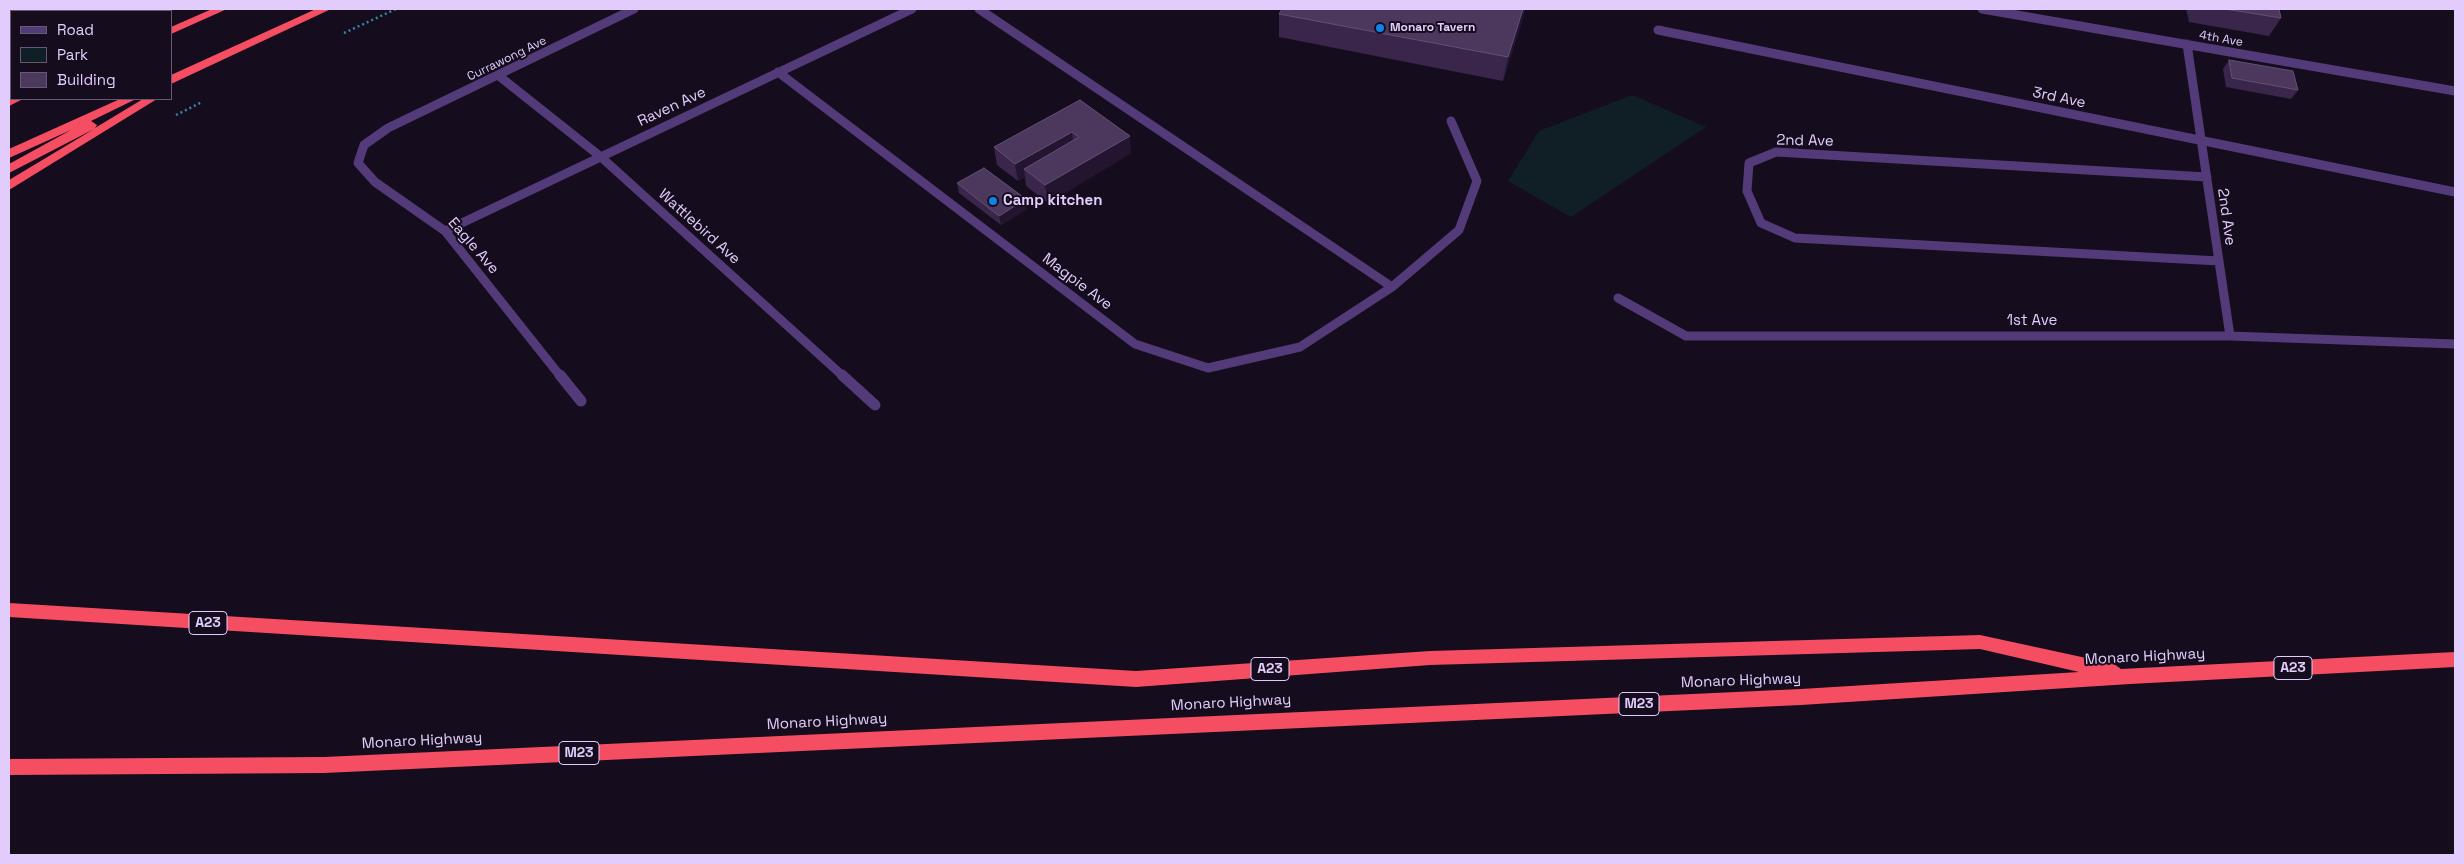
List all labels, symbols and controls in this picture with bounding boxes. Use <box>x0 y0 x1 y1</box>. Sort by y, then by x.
legend <box>10 10 172 100</box>
text: Road <box>57 20 94 39</box>
place label: Monaro Tavern <box>1390 21 1475 35</box>
marker: Monaro Tavern <box>1374 22 1386 34</box>
street label: 4th Ave <box>2198 28 2244 50</box>
street label: Currawong Ave <box>465 34 549 84</box>
text: Park <box>57 45 88 64</box>
text: Building <box>57 70 116 89</box>
street label: Raven Ave <box>635 83 709 131</box>
street label: 3rd Ave <box>2031 84 2087 112</box>
street label: 2nd Ave <box>1776 131 1834 151</box>
street label: Wattlebird Ave <box>654 186 744 268</box>
street label: 2nd Ave <box>2213 187 2239 247</box>
place label: Camp kitchen <box>1003 192 1102 210</box>
marker: Camp kitchen <box>987 195 999 207</box>
street label: Eagle Ave <box>444 214 502 278</box>
street label: Magpie Ave <box>1038 250 1116 314</box>
street label: 1st Ave <box>2007 312 2057 330</box>
road number: A23 <box>189 612 227 634</box>
street label: Monaro Highway <box>2084 645 2206 669</box>
road number: A23 <box>2274 656 2312 680</box>
road number: A23 <box>1251 658 1289 681</box>
street label: Monaro Highway <box>1681 670 1801 692</box>
street label: Monaro Highway <box>1170 691 1292 715</box>
road number: M23 <box>1619 692 1659 716</box>
street label: Monaro Highway <box>766 710 888 734</box>
street label: Monaro Highway <box>361 729 483 753</box>
road number: M23 <box>559 741 599 764</box>

